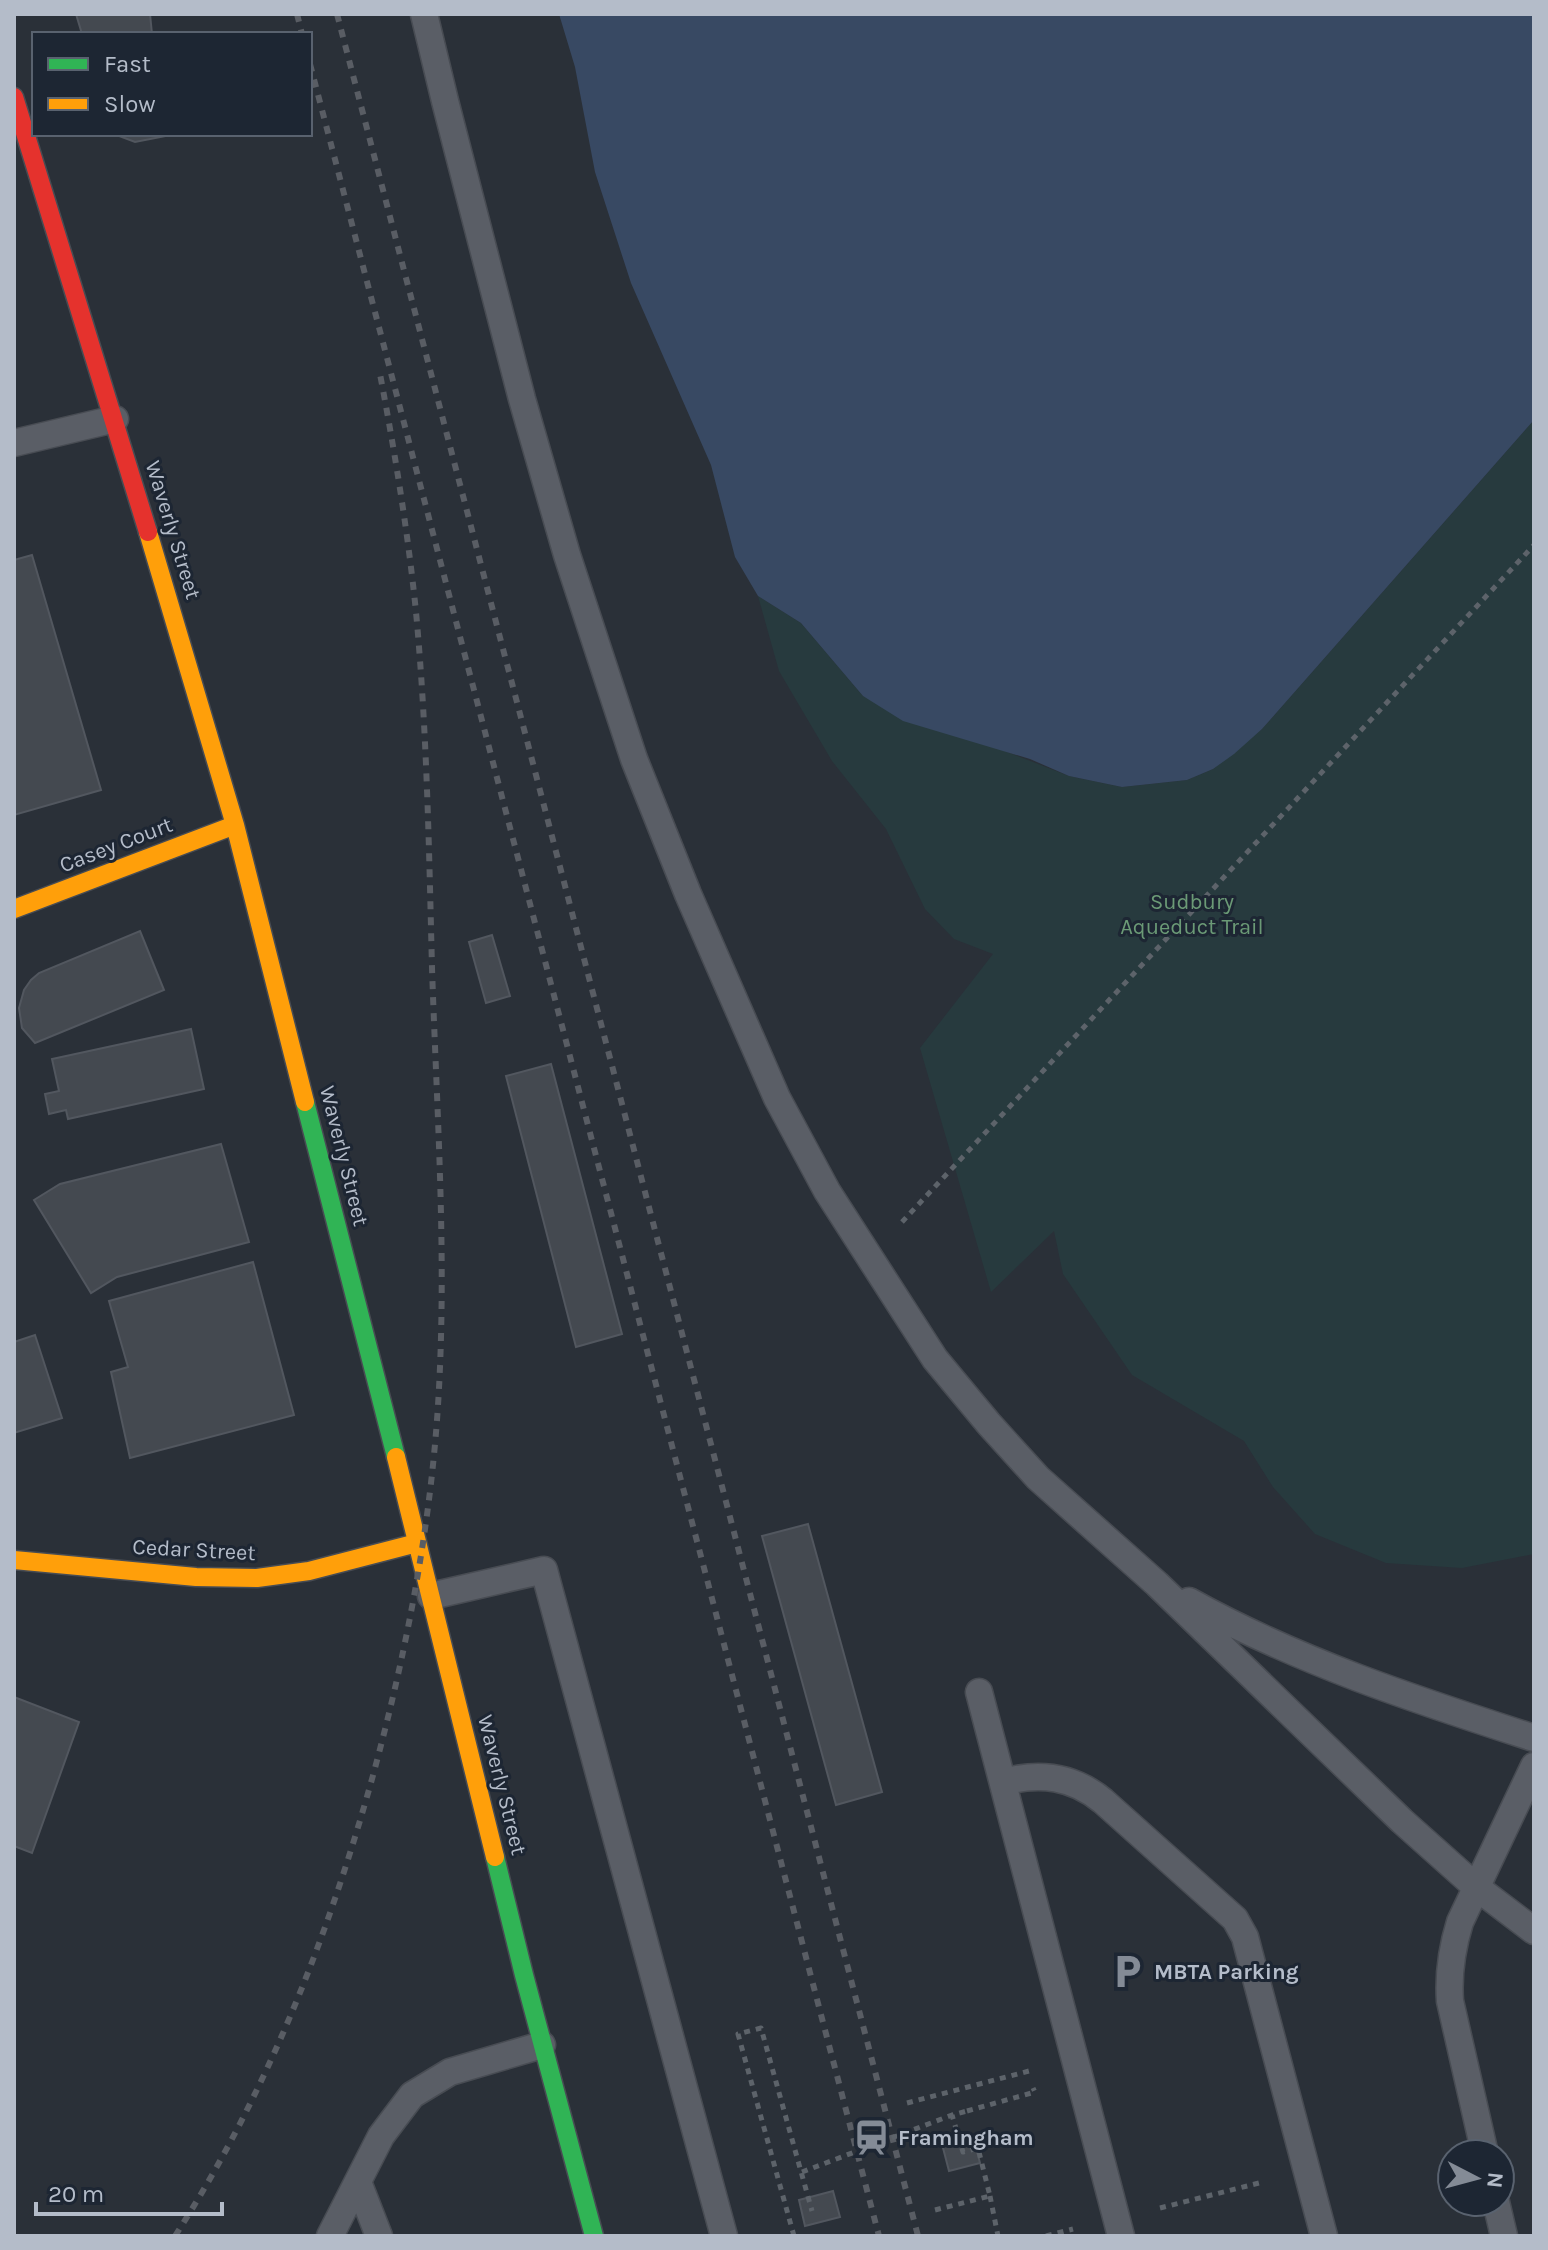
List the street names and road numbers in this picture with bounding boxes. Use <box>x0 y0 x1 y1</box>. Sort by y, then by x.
street label: Waverly Street <box>140 458 206 602</box>
street label: Casey Court <box>56 812 176 878</box>
street label: Waverly Street <box>314 1083 374 1229</box>
street label: Cedar Street <box>132 1534 256 1566</box>
street label: Waverly Street <box>472 1712 532 1858</box>

